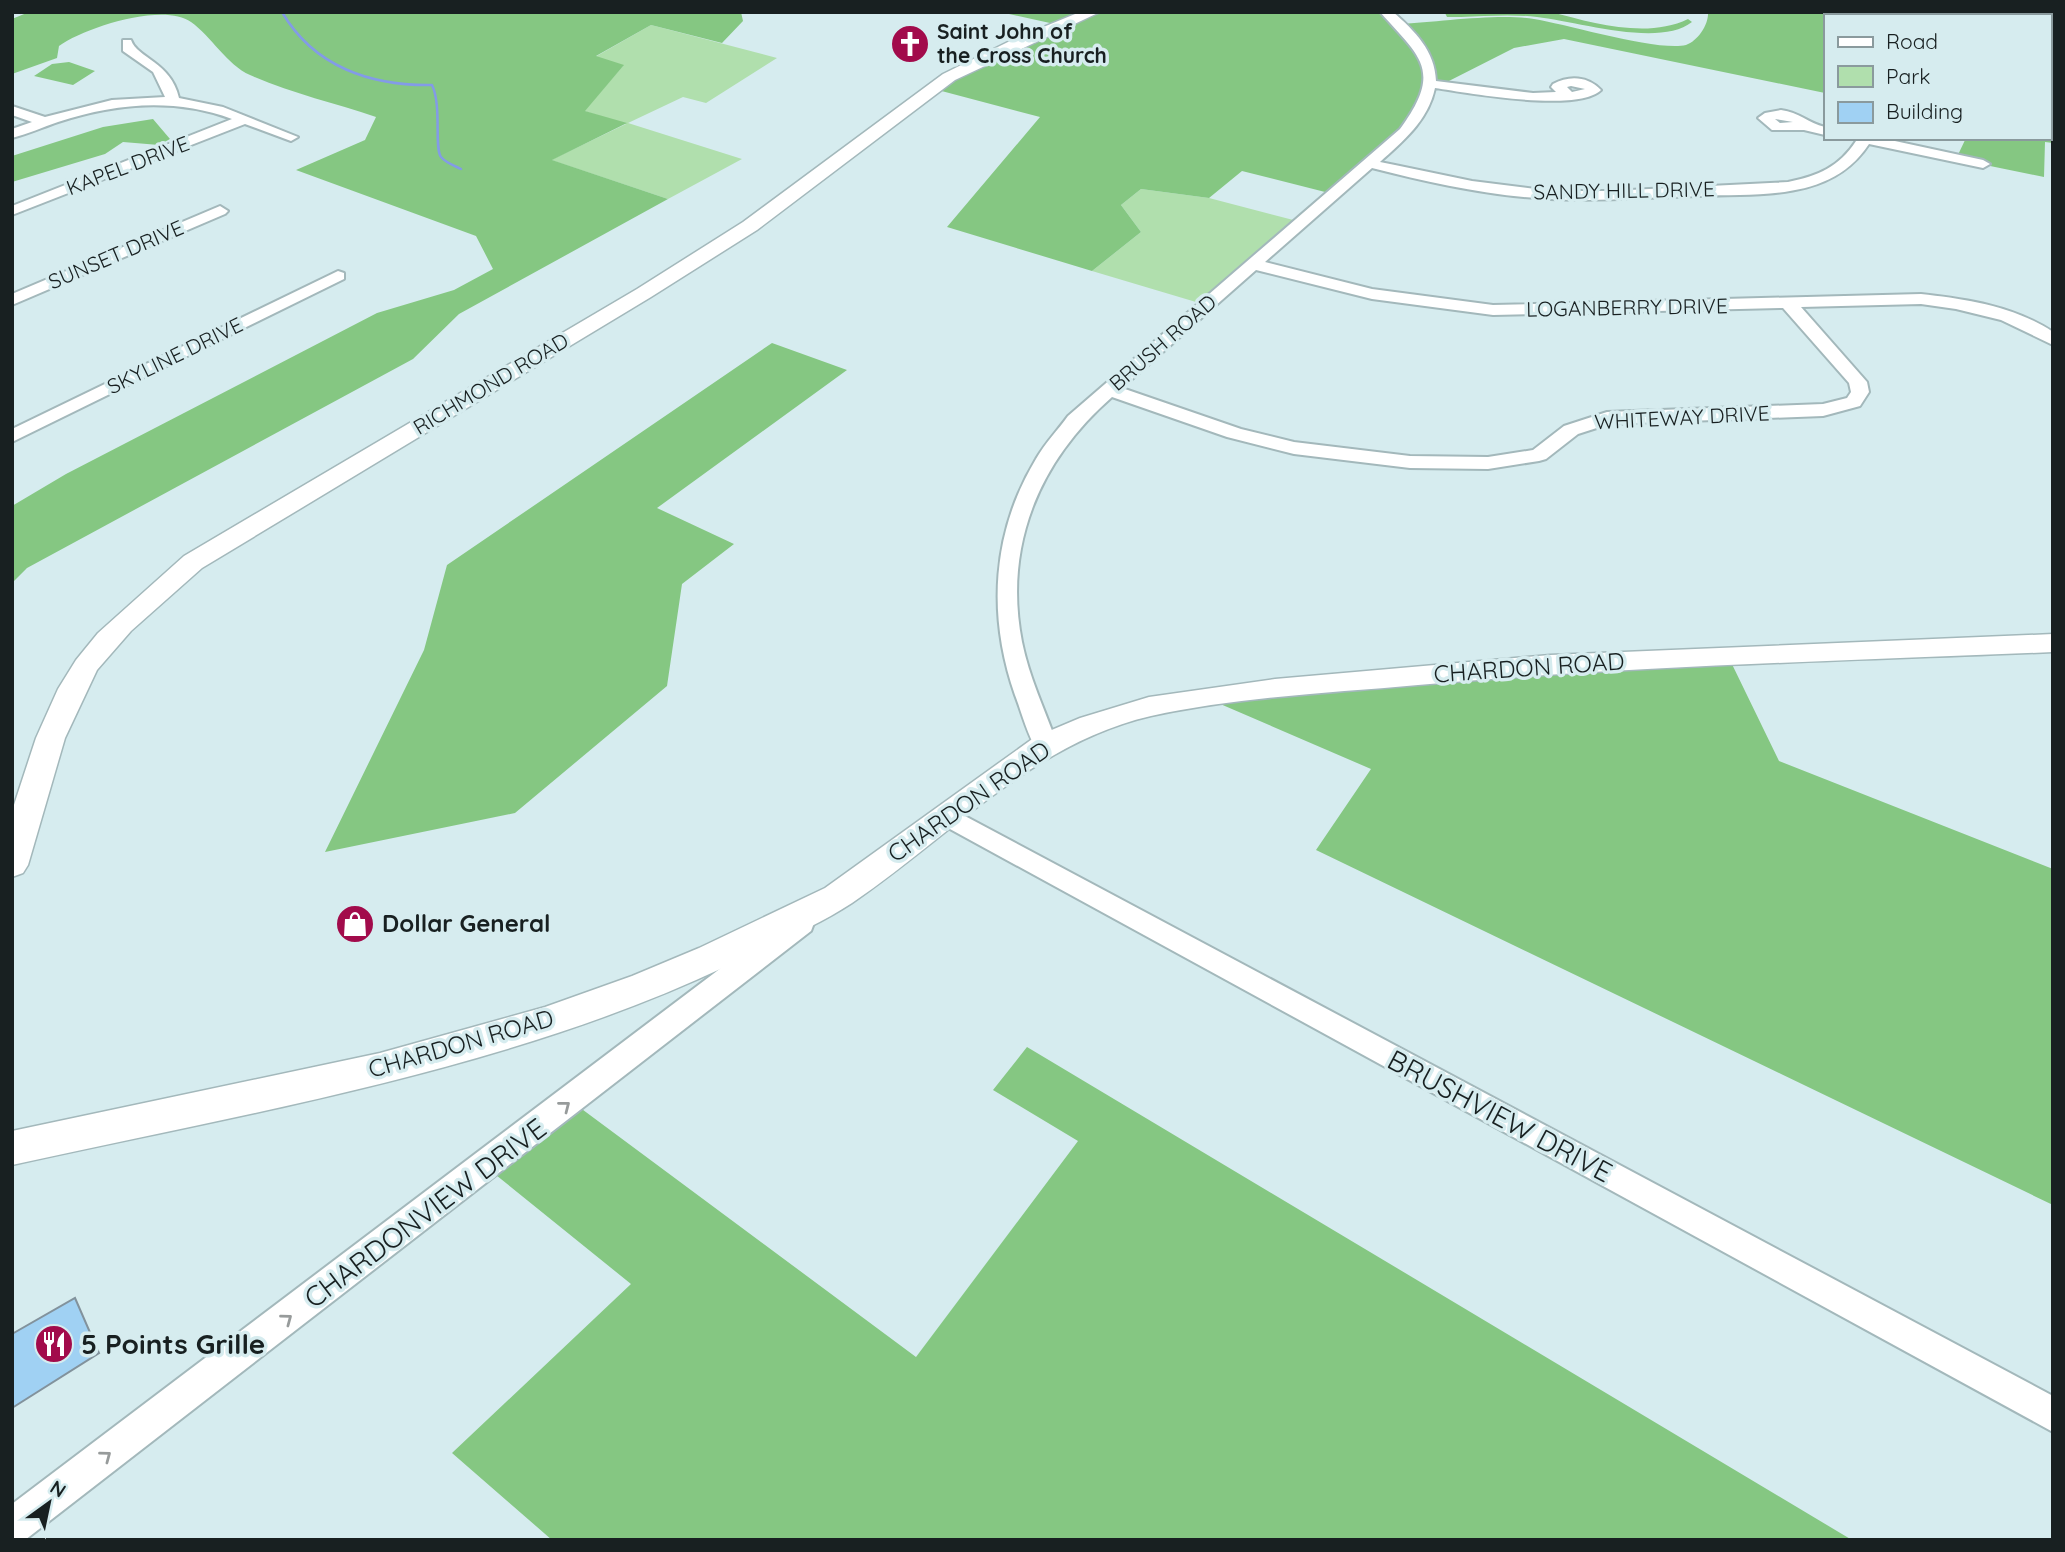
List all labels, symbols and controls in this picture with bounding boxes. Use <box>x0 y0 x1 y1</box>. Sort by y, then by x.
legend <box>1824 14 2051 140</box>
place label: Saint John of the Cross Church <box>937 18 1107 68</box>
church icon: Saint John of the Cross Church <box>889 23 931 65</box>
text: Road <box>1886 28 1938 54</box>
text: Park <box>1886 63 1930 89</box>
text: Building <box>1886 98 1963 124</box>
street label: KAPEL DRIVE <box>63 130 193 200</box>
street label: SANDY HILL DRIVE <box>1533 175 1715 205</box>
street label: SUNSET DRIVE <box>44 214 187 294</box>
street label: BRUSH ROAD <box>1103 289 1221 396</box>
street label: LOGANBERRY DRIVE <box>1526 292 1728 322</box>
street label: SKYLINE DRIVE <box>102 311 247 399</box>
street label: RICHMOND ROAD <box>408 327 573 440</box>
street label: WHITEWAY DRIVE <box>1594 399 1770 435</box>
street label: CHARDON ROAD <box>1433 645 1625 689</box>
street label: CHARDON ROAD <box>882 734 1055 868</box>
shop icon: Dollar General <box>334 903 376 945</box>
place label: Dollar General <box>382 908 551 938</box>
street label: CHARDON ROAD <box>365 1002 557 1084</box>
street label: BRUSHVIEW DRIVE <box>1382 1042 1618 1189</box>
one-way arrow <box>557 1101 569 1114</box>
street label: CHARDONVIEW DRIVE <box>297 1110 553 1315</box>
one-way arrow <box>279 1315 292 1327</box>
restaurant icon: 5 Points Grille <box>33 1323 75 1365</box>
place label: 5 Points Grille <box>81 1326 265 1361</box>
one-way arrow <box>98 1452 110 1465</box>
north arrow <box>14 1468 84 1538</box>
text: N <box>46 1475 71 1503</box>

